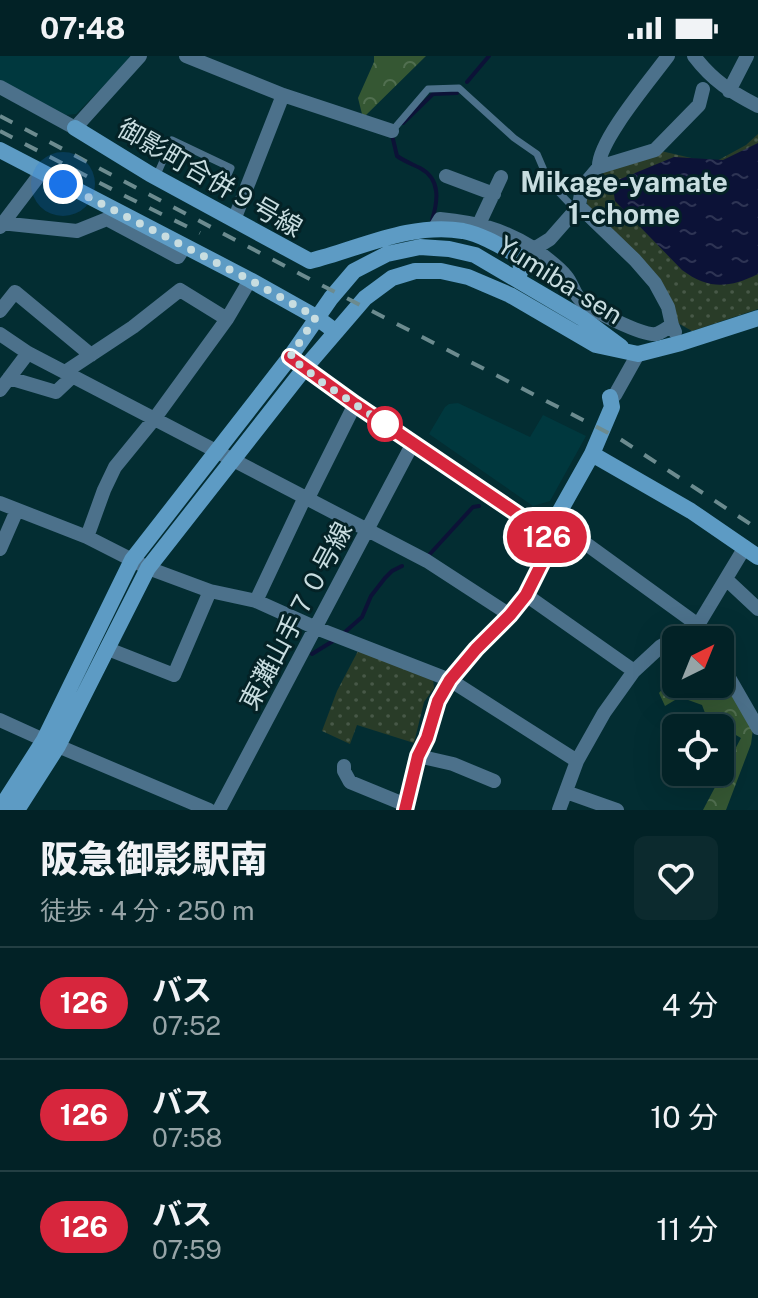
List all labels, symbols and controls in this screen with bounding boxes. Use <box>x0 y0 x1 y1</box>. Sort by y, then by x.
text: 07:48 <box>40 10 125 46</box>
street label: 御影町合併９号線 <box>112 112 308 243</box>
your location <box>43 164 83 204</box>
district label: Mikage-yamate 1-chome <box>520 165 728 230</box>
street label: Yumiba-sen <box>492 229 628 330</box>
unlabelled marker <box>368 407 402 441</box>
line badge: 126 <box>501 511 593 563</box>
street label: 東灘山手７０号線 <box>233 517 358 715</box>
text: 126 <box>523 520 571 553</box>
north arrow <box>662 626 734 698</box>
map controls <box>662 626 734 786</box>
button: locate <box>662 714 734 786</box>
button: heart <box>634 836 718 920</box>
text: 阪急御影駅南 <box>40 837 268 882</box>
text: 徒歩 · 4 分 · 250 m <box>40 895 254 926</box>
text: バス <box>152 972 212 1008</box>
text: 126 <box>60 986 108 1019</box>
text: 4 分 <box>662 987 718 1023</box>
text: 07:52 <box>152 1010 221 1041</box>
text: バス <box>152 1084 212 1120</box>
text: 126 <box>60 1098 108 1131</box>
text: 10 分 <box>650 1099 718 1135</box>
text: 07:58 <box>152 1122 222 1153</box>
text: バス <box>152 1196 212 1232</box>
text: 126 <box>60 1210 108 1243</box>
text: 11 分 <box>656 1211 718 1247</box>
text: 07:59 <box>152 1234 222 1265</box>

